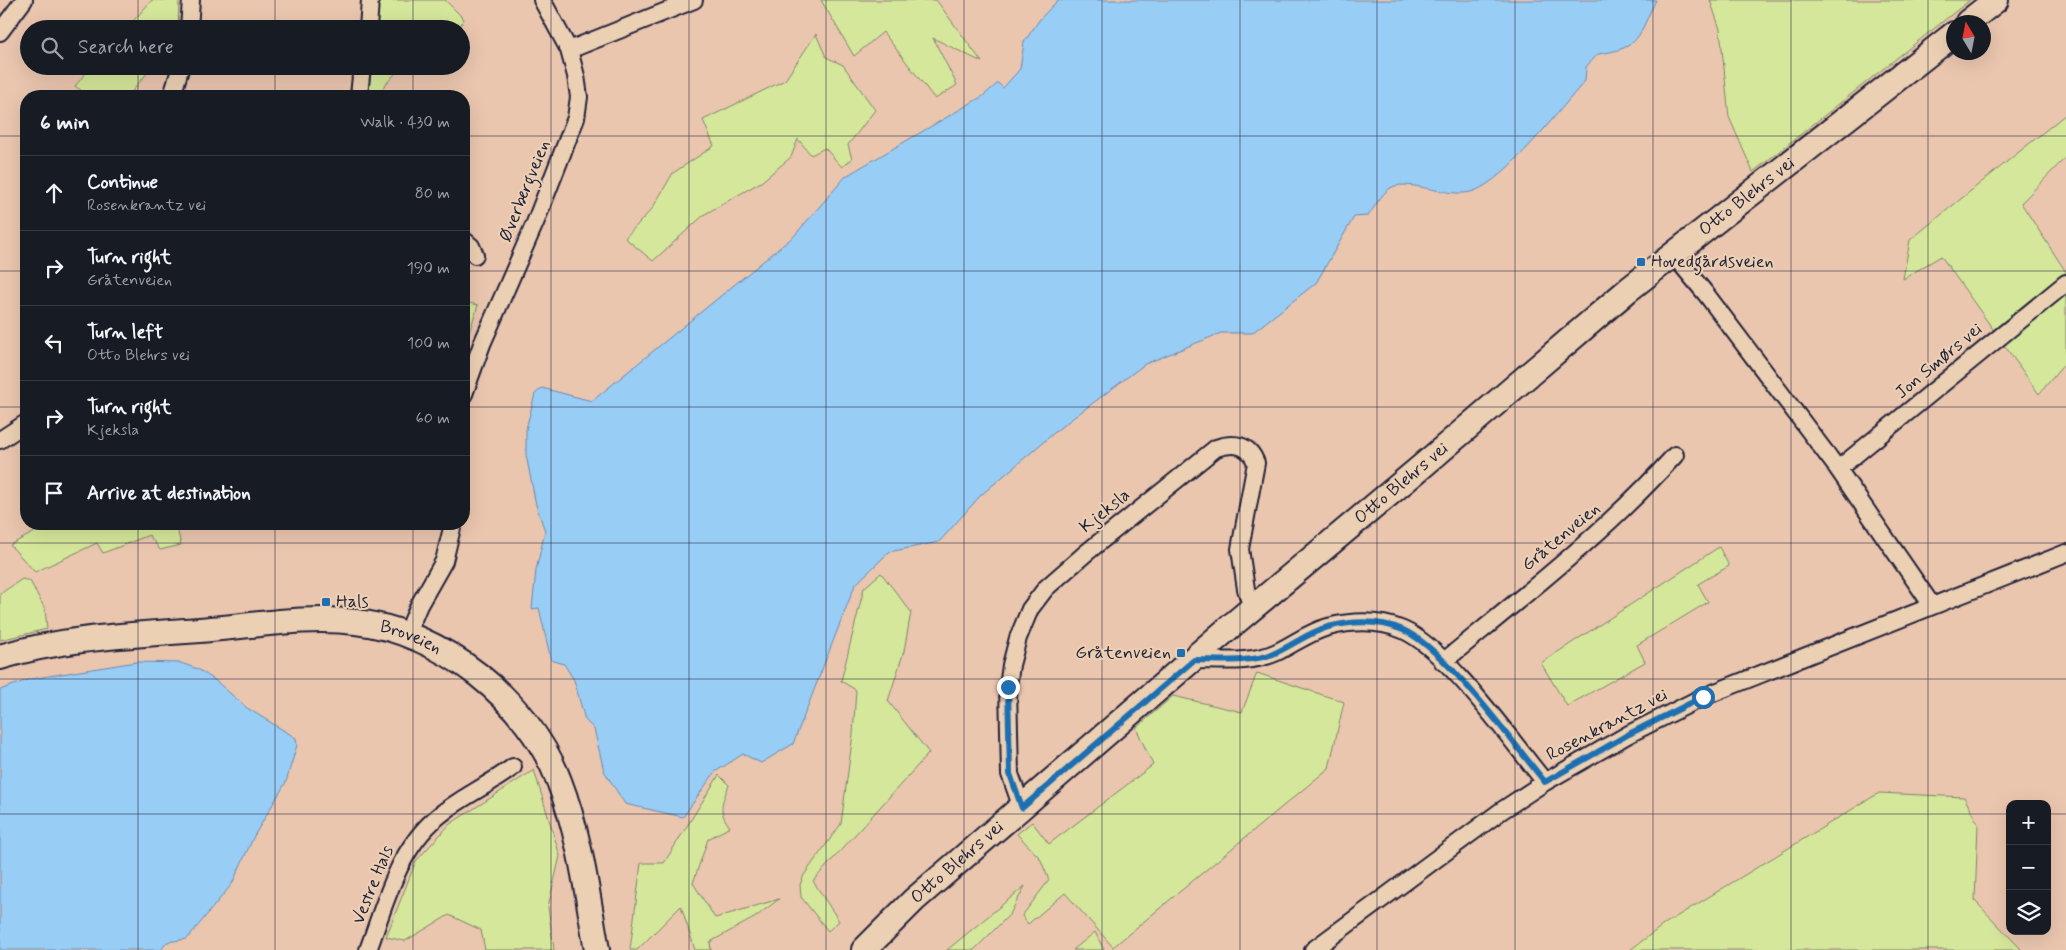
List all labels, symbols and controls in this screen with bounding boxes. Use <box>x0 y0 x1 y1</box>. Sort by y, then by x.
north arrow <box>1946 15 1991 60</box>
search box <box>20 20 470 75</box>
icon: search <box>38 34 66 62</box>
text: Search here <box>78 35 174 60</box>
text: 6 min <box>40 109 90 137</box>
text: Walk · 430 m <box>360 112 450 133</box>
street label: Øverbergveien <box>494 137 558 246</box>
street label: Otto Blehrs vei <box>1694 151 1800 242</box>
text: Continue <box>87 170 158 195</box>
icon: ahead <box>40 179 68 207</box>
text: 80 m <box>415 183 450 204</box>
text: Rosenkrantz vei <box>87 195 206 216</box>
text: Turn right <box>87 245 171 270</box>
place label: Hovedgårdsveien <box>1651 250 1774 276</box>
icon: right <box>40 254 68 282</box>
marker: Hovedgårdsveien <box>1635 256 1647 268</box>
text: 190 m <box>407 258 450 279</box>
text: Gråtenveien <box>87 270 172 291</box>
street label: Jon Smørs vei <box>1890 318 1988 404</box>
text: Turn left <box>87 320 163 345</box>
icon: left <box>40 329 68 357</box>
text: 100 m <box>407 333 450 354</box>
text: Otto Blehrs vei <box>87 345 190 366</box>
text: Turn right <box>87 395 171 420</box>
icon: right <box>40 404 68 432</box>
text: 60 m <box>416 408 450 429</box>
text: Kjeksla <box>87 420 139 441</box>
street label: Otto Blehrs vei <box>1349 437 1454 530</box>
icon: arrive <box>40 479 68 507</box>
text: Arrive at destination <box>87 481 251 506</box>
street label: Kjeksla <box>1075 483 1135 539</box>
street label: Gråtenveien <box>1517 497 1605 577</box>
place label: Hals <box>336 590 369 614</box>
marker: Hals <box>320 596 332 608</box>
street label: Broveien <box>377 615 446 660</box>
place label: Gråtenveien <box>1075 641 1171 665</box>
marker: Gråtenveien <box>1175 647 1187 659</box>
route end <box>997 676 1020 699</box>
street label: Rosenkrantz vei <box>1542 683 1672 767</box>
route start <box>1692 686 1715 709</box>
map controls <box>2006 800 2051 935</box>
button: + <box>2006 800 2051 845</box>
street label: Otto Blehrs vei <box>906 816 1009 909</box>
street label: Vestre Hals <box>346 842 400 928</box>
button: − <box>2006 845 2051 890</box>
button: layers <box>2006 890 2051 935</box>

